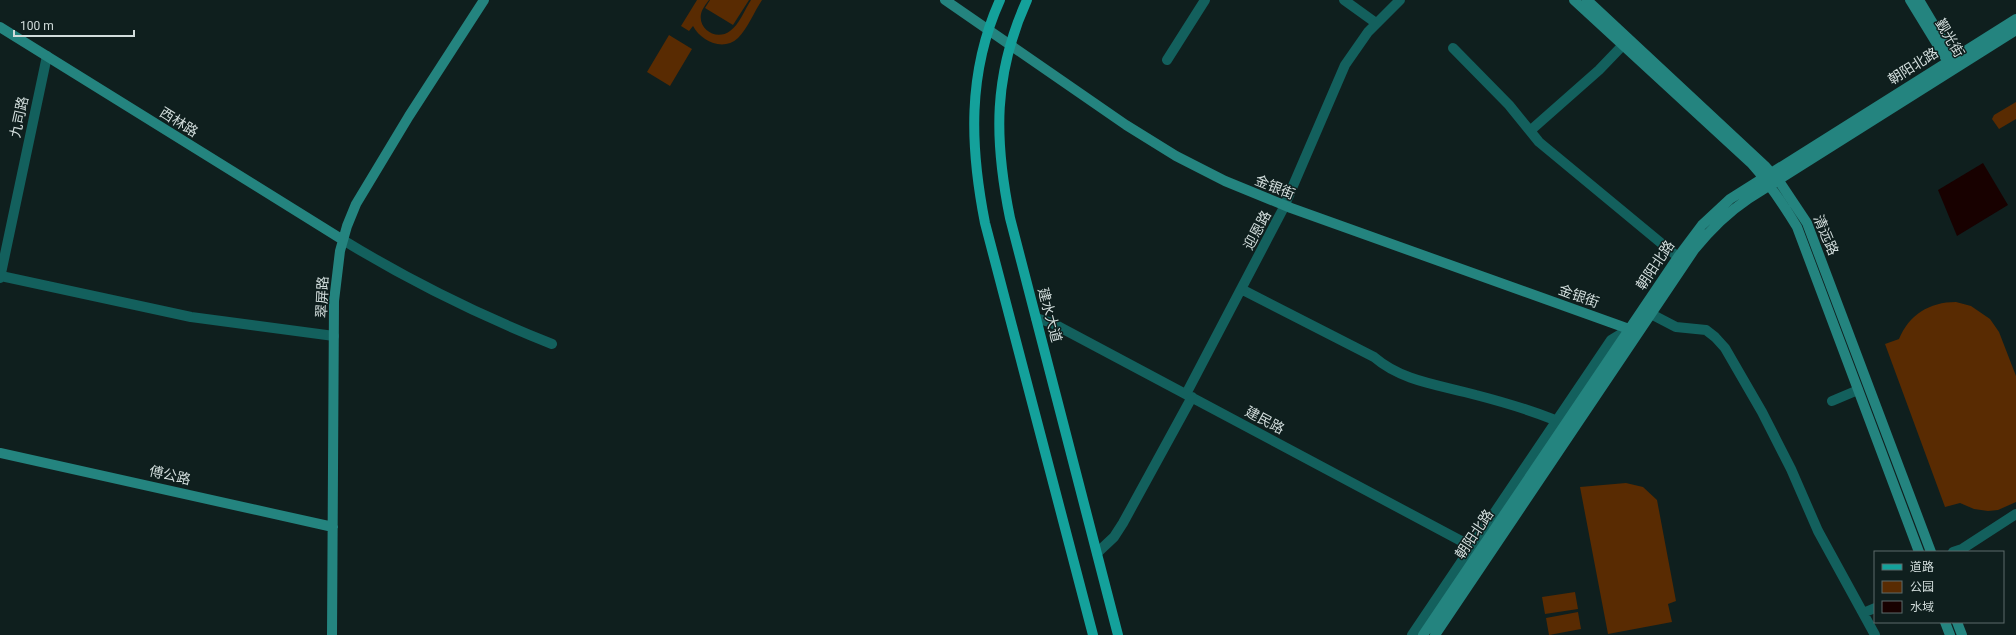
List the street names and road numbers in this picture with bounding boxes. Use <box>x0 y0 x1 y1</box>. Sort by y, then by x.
street label: 觐光街 <box>1932 16 1968 60</box>
street label: 朝阳北路 <box>1885 44 1941 88</box>
street label: 九司路 <box>7 95 31 139</box>
street label: 西林路 <box>157 104 201 140</box>
street label: 金银街 <box>1253 172 1297 202</box>
street label: 迎恩路 <box>1240 208 1274 252</box>
street label: 清远路 <box>1810 213 1842 257</box>
street label: 朝阳北路 <box>1633 237 1677 293</box>
street label: 翠屏路 <box>313 276 331 318</box>
street label: 金银街 <box>1557 281 1601 311</box>
street label: 建水大道 <box>1035 286 1065 344</box>
street label: 建民路 <box>1243 403 1287 437</box>
street label: 傅公路 <box>148 462 192 488</box>
street label: 朝阳北路 <box>1452 506 1496 562</box>

